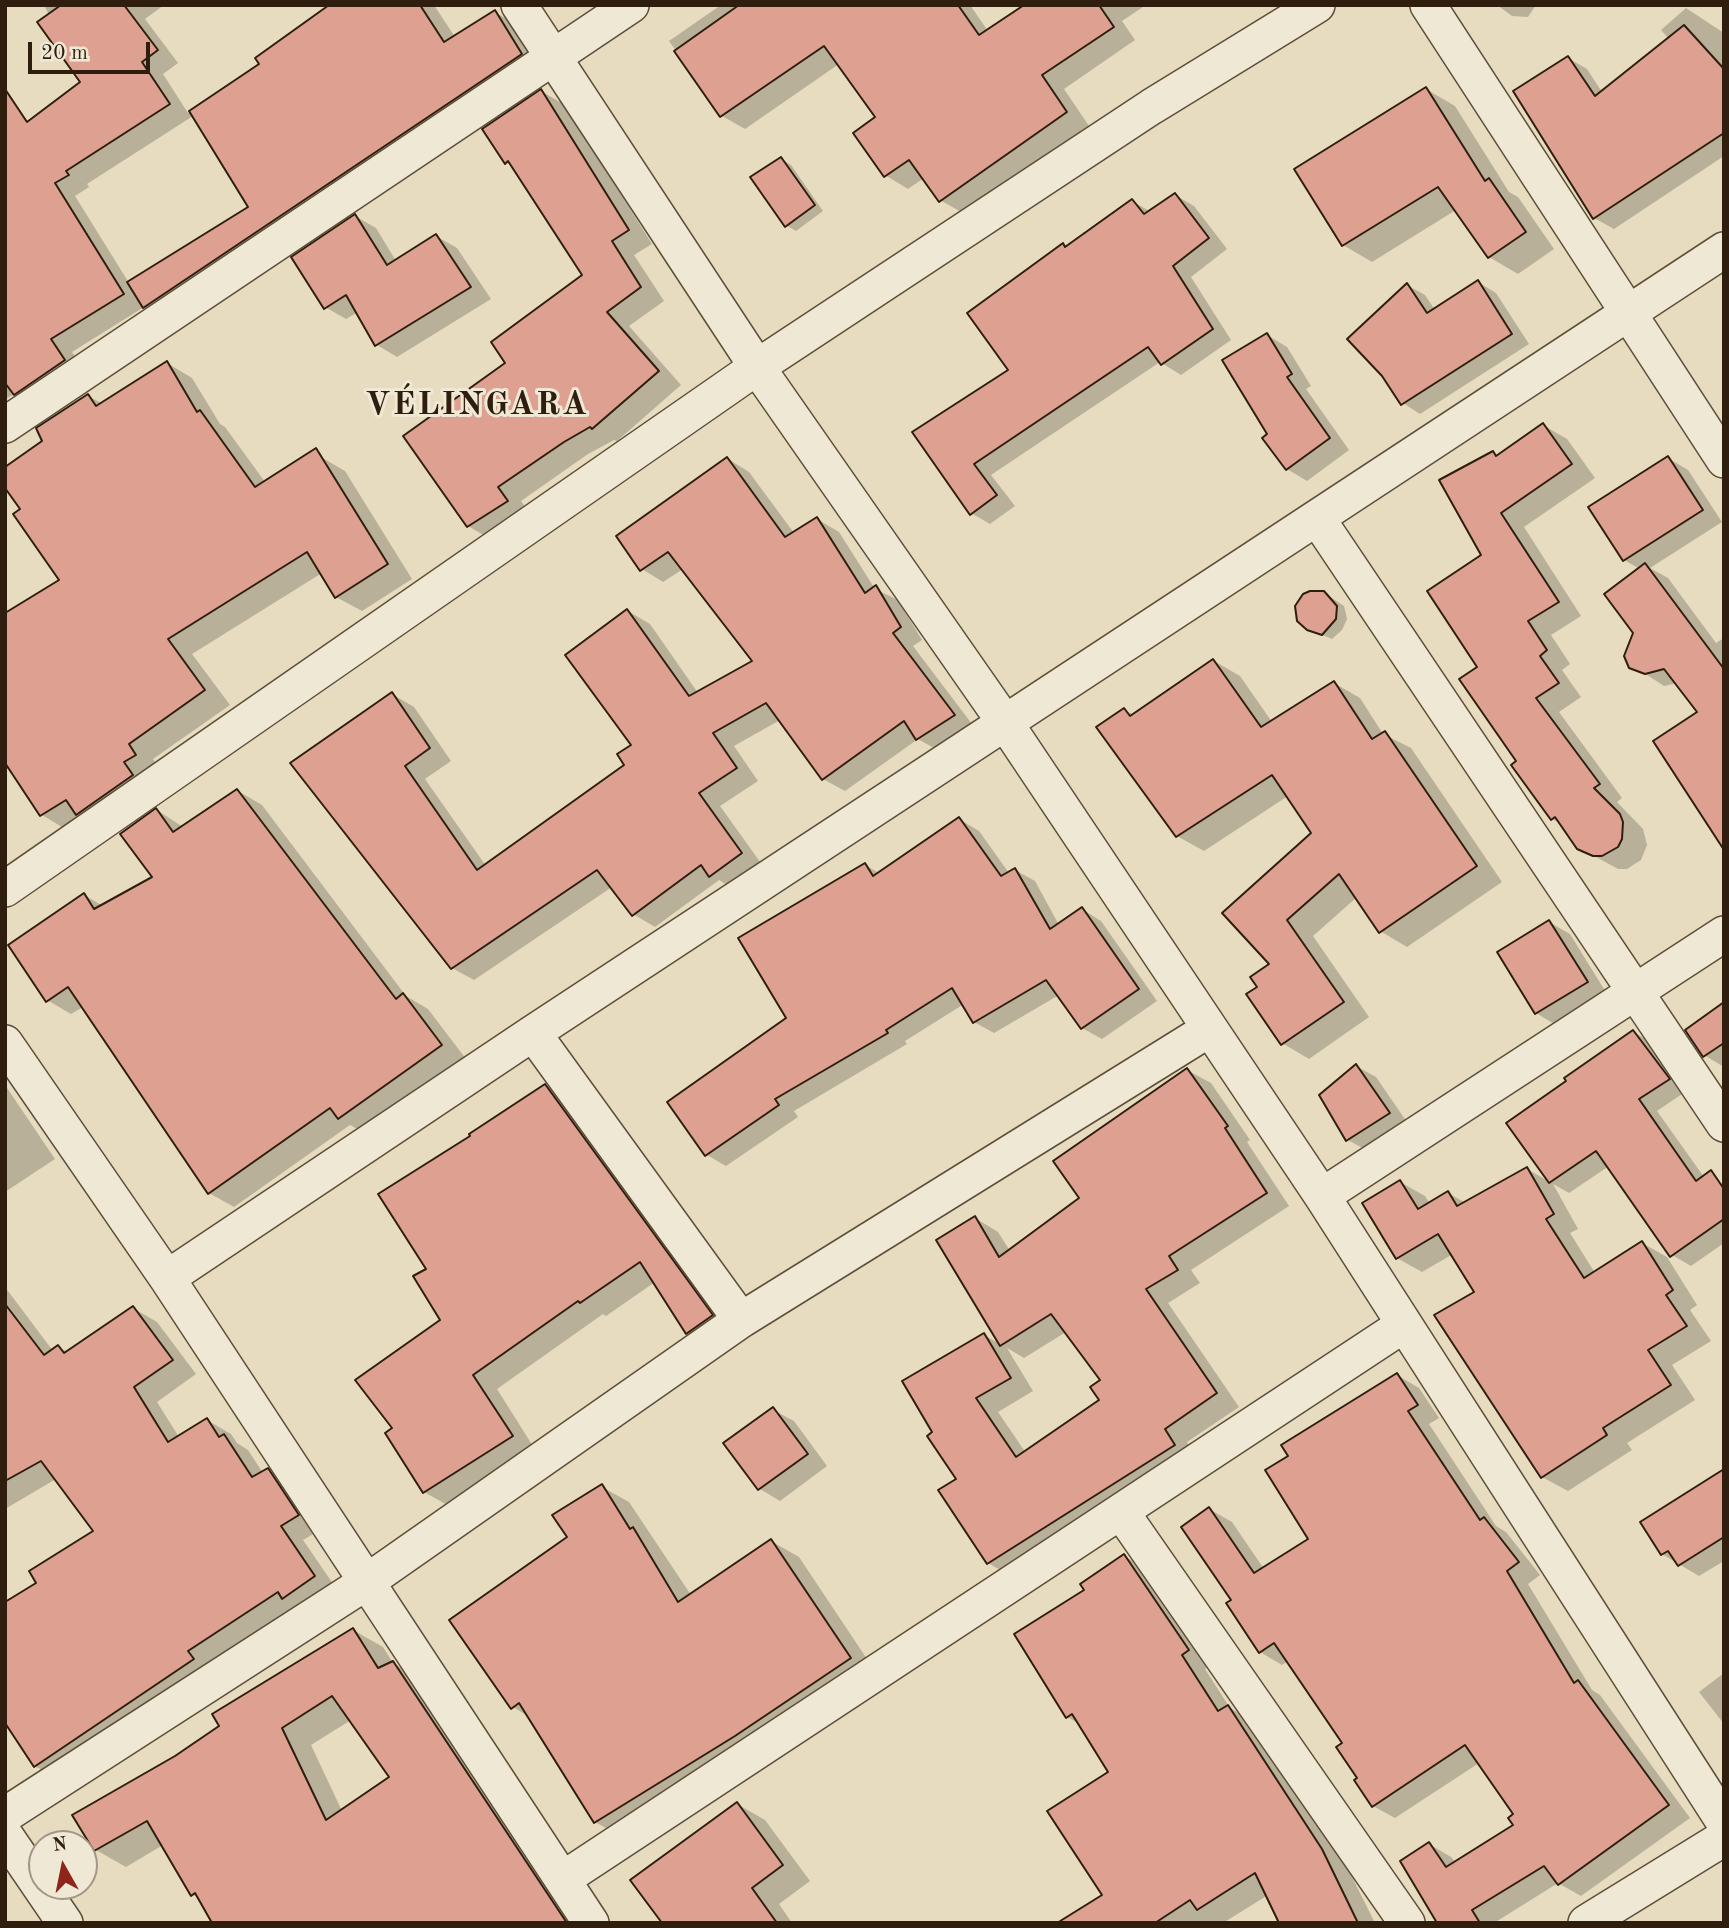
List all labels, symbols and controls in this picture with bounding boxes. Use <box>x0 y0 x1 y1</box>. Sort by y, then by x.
scale bar <box>32 28 154 72</box>
text: 20 m <box>41 43 88 64</box>
district label: VÉLINGARA <box>366 385 588 425</box>
north arrow <box>28 1830 98 1900</box>
text: N <box>51 1835 69 1856</box>

